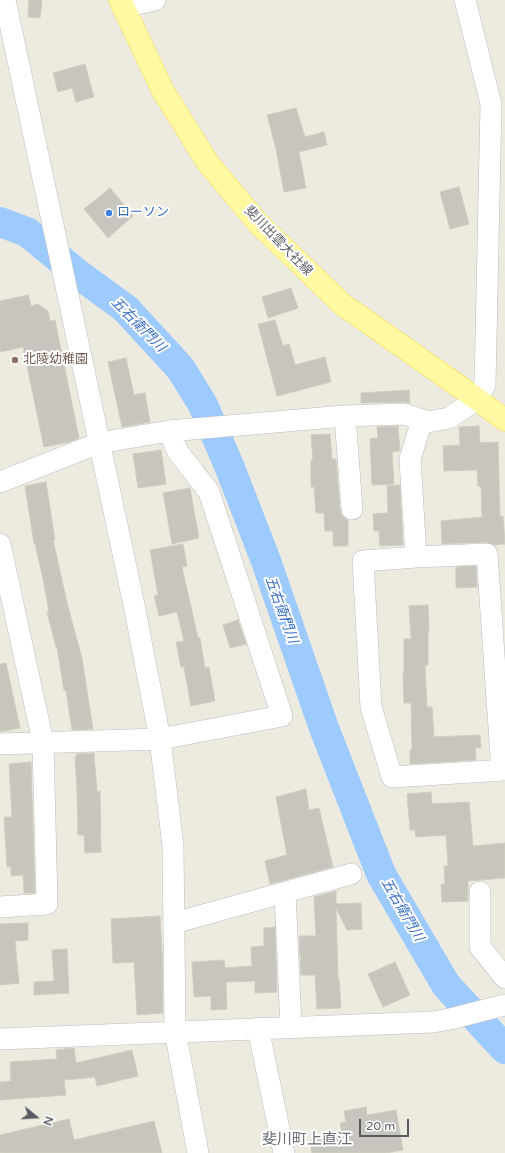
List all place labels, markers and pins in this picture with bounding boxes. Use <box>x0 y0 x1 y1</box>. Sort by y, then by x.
place label: ローソン <box>117 205 169 221</box>
marker: ローソン <box>104 208 114 218</box>
place label: 北陵幼稚園 <box>23 352 88 368</box>
marker: 北陵幼稚園 <box>10 355 20 365</box>

